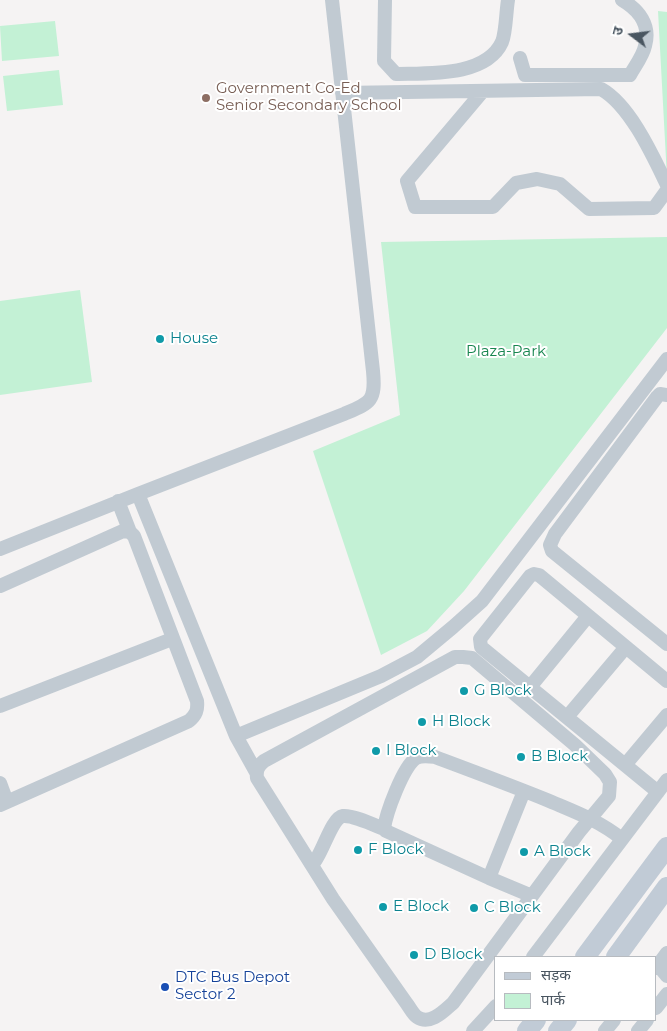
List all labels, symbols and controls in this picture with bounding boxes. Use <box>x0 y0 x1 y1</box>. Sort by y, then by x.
north arrow <box>607 10 657 60</box>
text: उ <box>608 25 627 37</box>
place label: Government Co-Ed Senior Secondary School <box>216 80 401 115</box>
marker: Government Co-Ed Senior Secondary School <box>200 92 212 104</box>
place label: House <box>170 330 218 348</box>
marker: House <box>154 333 166 345</box>
park label: Plaza-Park <box>466 343 546 361</box>
place label: G Block <box>474 682 532 700</box>
marker: G Block <box>458 685 470 697</box>
place label: H Block <box>432 713 490 731</box>
marker: H Block <box>416 716 428 728</box>
place label: I Block <box>386 742 437 760</box>
marker: I Block <box>370 745 382 757</box>
place label: B Block <box>531 748 588 766</box>
marker: B Block <box>515 751 527 763</box>
place label: F Block <box>368 841 423 859</box>
place label: A Block <box>534 843 591 861</box>
marker: F Block <box>352 844 364 856</box>
marker: A Block <box>518 846 530 858</box>
place label: E Block <box>393 898 449 916</box>
place label: C Block <box>484 899 541 917</box>
marker: E Block <box>377 901 389 913</box>
marker: C Block <box>468 902 480 914</box>
place label: D Block <box>424 946 482 964</box>
marker: D Block <box>408 949 420 961</box>
legend <box>494 956 657 1021</box>
text: सड़क <box>541 965 571 984</box>
place label: DTC Bus Depot Sector 2 <box>175 969 290 1004</box>
marker: DTC Bus Depot Sector 2 <box>159 981 171 993</box>
text: पार्क <box>541 990 565 1009</box>

